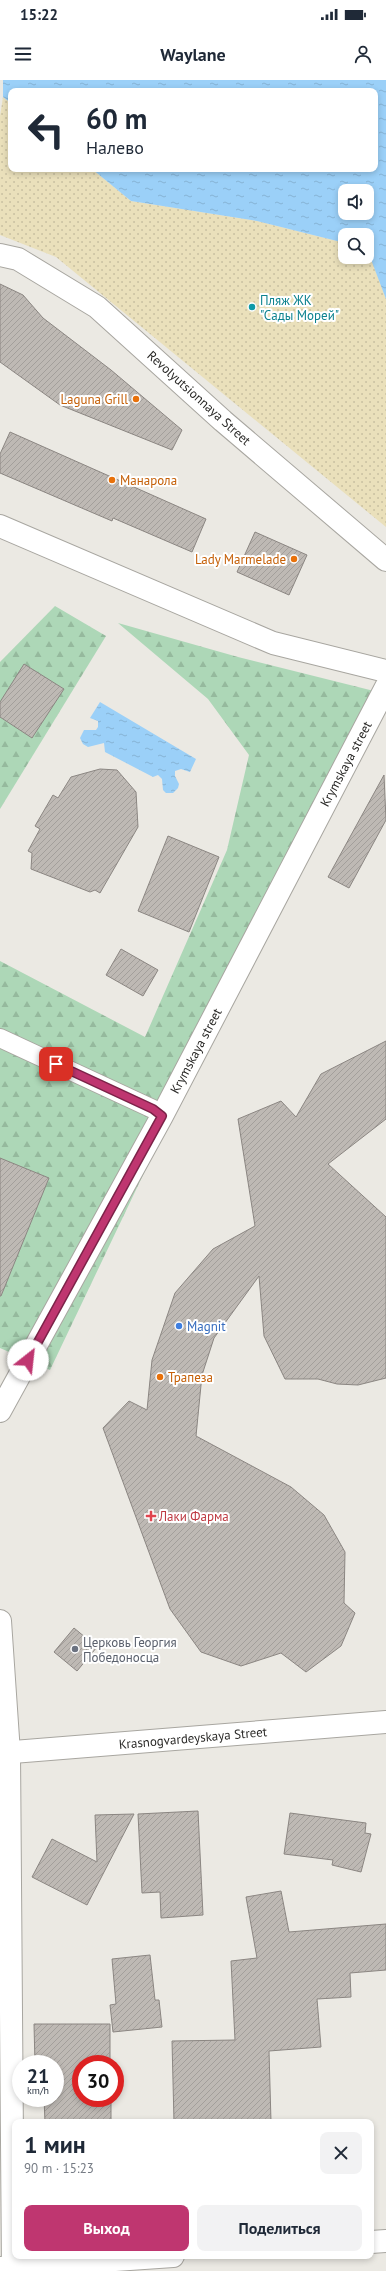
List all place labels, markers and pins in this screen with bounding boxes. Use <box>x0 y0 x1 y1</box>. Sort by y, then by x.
place label: Пляж ЖК "Сады Морей" <box>260 292 339 324</box>
marker: Пляж ЖК "Сады Морей" <box>247 302 257 312</box>
place label: Laguna Grill <box>61 391 128 408</box>
marker: Laguna Grill <box>131 394 141 404</box>
place label: Манарола <box>120 472 177 489</box>
marker: Манарола <box>107 475 117 485</box>
place label: Lady Marmelade <box>195 551 286 568</box>
marker: Lady Marmelade <box>289 554 299 564</box>
pin <box>39 1047 73 1081</box>
place label: Magnit <box>187 1318 226 1335</box>
marker: Magnit <box>174 1321 184 1331</box>
place label: Трапеза <box>168 1369 213 1386</box>
marker: Трапеза <box>155 1372 165 1382</box>
place label: Лаки Фарма <box>158 1508 229 1525</box>
marker: Лаки Фарма <box>146 1511 156 1521</box>
place label: Церковь Георгия Победоносца <box>83 1634 177 1666</box>
marker: Церковь Георгия Победоносца <box>70 1644 80 1654</box>

